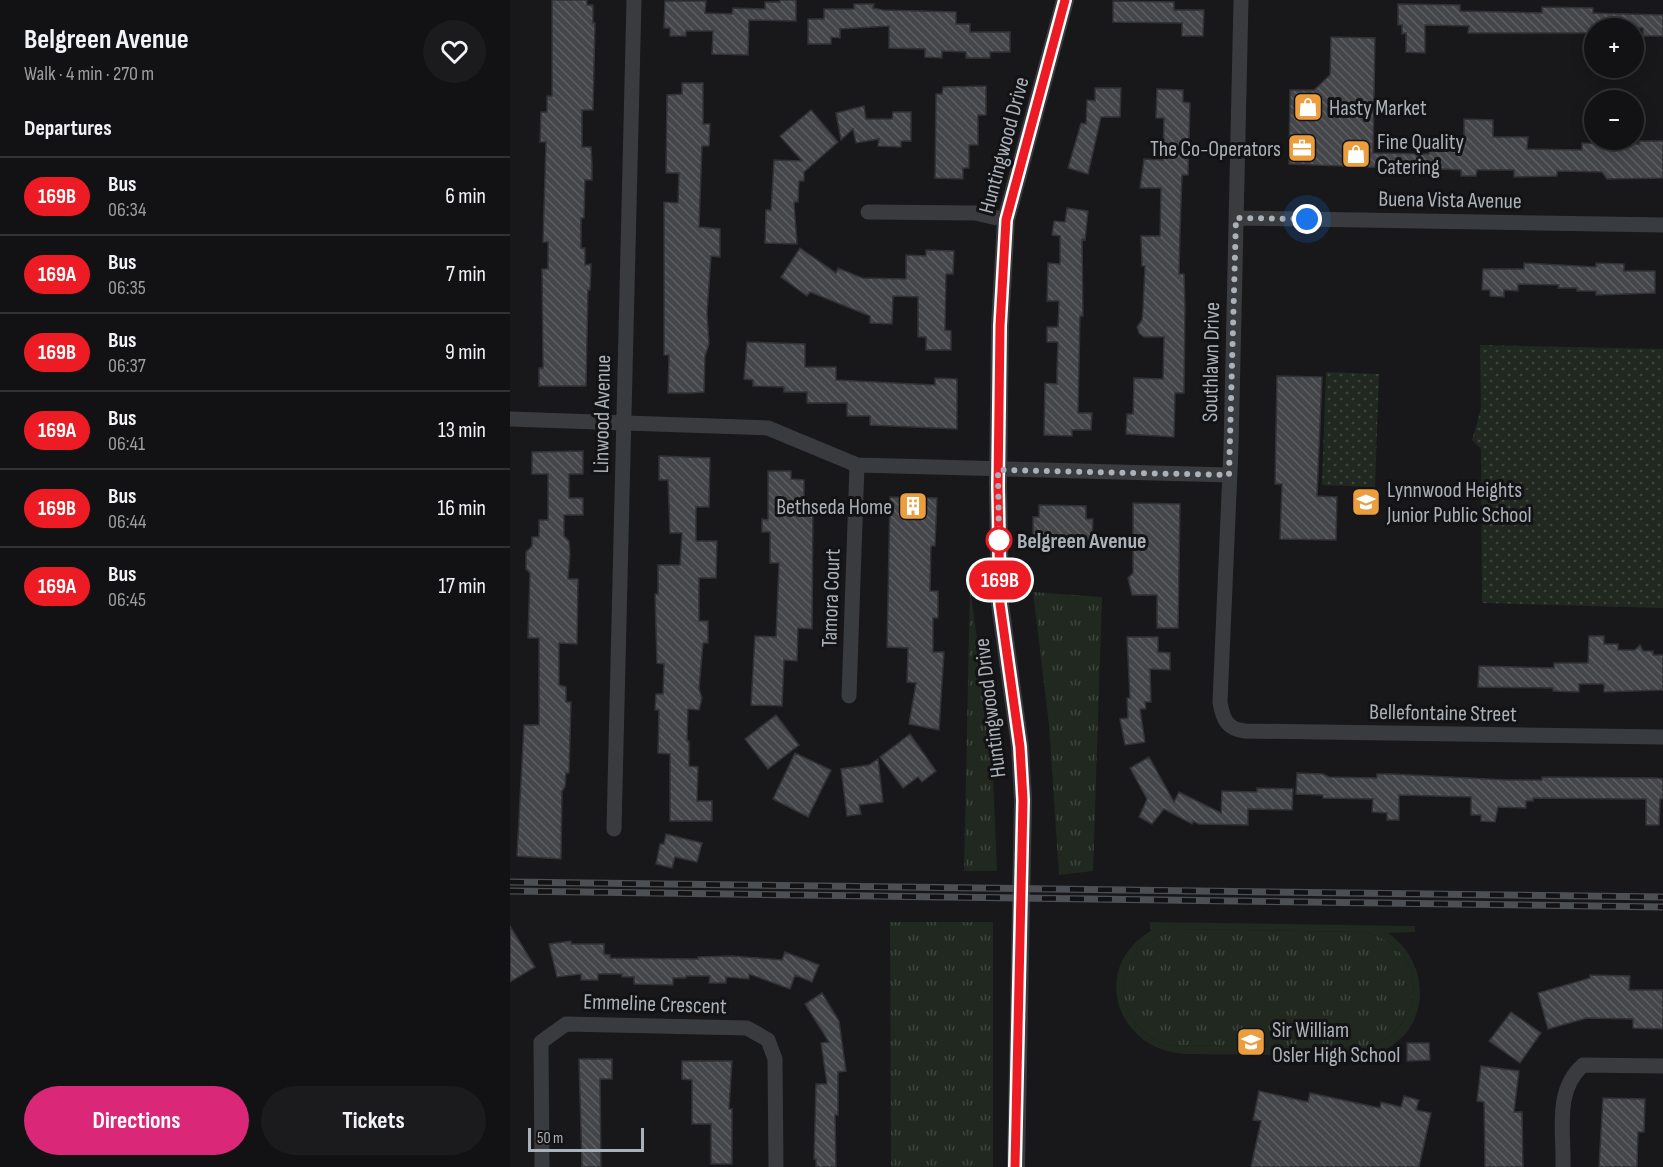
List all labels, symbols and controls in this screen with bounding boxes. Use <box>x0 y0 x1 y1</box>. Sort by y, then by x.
map controls <box>1584 18 1644 150</box>
button: + <box>1584 18 1644 78</box>
button: heart <box>423 20 486 83</box>
text: Belgreen Avenue <box>24 23 189 56</box>
text: Walk · 4 min · 270 m <box>24 62 154 86</box>
street label: Huntingwood Drive <box>973 74 1036 217</box>
button: − <box>1584 90 1644 150</box>
shop icon: Hasty Market <box>1292 91 1324 123</box>
place label: Hasty Market <box>1329 95 1427 122</box>
text: Departures <box>24 115 112 142</box>
place label: Fine Quality Catering <box>1377 129 1464 181</box>
office icon: The Co-Operators <box>1286 132 1318 164</box>
place label: The Co-Operators <box>1150 136 1281 163</box>
shop icon: Fine Quality Catering <box>1340 138 1372 170</box>
text: Bus <box>108 171 137 198</box>
text: 6 min <box>445 183 486 210</box>
text: 169B <box>38 184 76 209</box>
street label: Buena Vista Avenue <box>1378 186 1522 215</box>
text: 06:34 <box>108 198 146 222</box>
your location <box>1292 204 1322 234</box>
text: Bus <box>108 249 137 276</box>
text: 7 min <box>446 261 486 288</box>
text: 169A <box>38 262 76 287</box>
text: 06:35 <box>108 276 146 300</box>
street label: Southlawn Drive <box>1197 302 1226 422</box>
text: Bus <box>108 327 137 354</box>
text: 9 min <box>445 339 486 366</box>
text: 169B <box>38 340 76 365</box>
text: 06:37 <box>108 354 146 378</box>
street label: Linwood Avenue <box>588 354 617 474</box>
text: Bus <box>108 405 137 432</box>
text: 13 min <box>438 417 486 444</box>
text: 169A <box>38 418 76 443</box>
text: 06:41 <box>108 432 145 456</box>
place label: Lynnwood Heights Junior Public School <box>1386 477 1532 529</box>
text: Bus <box>108 483 137 510</box>
school or university icon: Lynnwood Heights Junior Public School <box>1350 486 1382 518</box>
building icon: Bethseda Home <box>897 490 929 522</box>
place label: Bethseda Home <box>776 494 892 521</box>
text: 16 min <box>438 495 486 522</box>
text: 169B <box>38 496 76 521</box>
text: 06:44 <box>108 510 146 534</box>
marker: Belgreen Avenue <box>986 527 1012 553</box>
place label: Belgreen Avenue <box>1017 528 1146 555</box>
street label: Tamora Court <box>816 548 847 648</box>
line badge: 169B <box>958 560 1042 600</box>
text: Bus <box>108 561 137 588</box>
text: 169B <box>981 568 1019 593</box>
text: 17 min <box>438 573 486 600</box>
text: 169A <box>38 574 76 599</box>
text: 06:45 <box>108 588 146 612</box>
street label: Huntingwood Drive <box>969 637 1012 779</box>
street label: Bellefontaine Street <box>1369 699 1517 728</box>
street label: Emmeline Crescent <box>583 988 728 1021</box>
place label: Sir William Osler High School <box>1272 1017 1400 1069</box>
school or university icon: Sir William Osler High School <box>1235 1026 1267 1058</box>
button: Directions <box>24 1086 249 1155</box>
button: Tickets <box>261 1086 486 1155</box>
scale bar <box>528 1125 644 1152</box>
text: 50 m <box>537 1129 563 1148</box>

